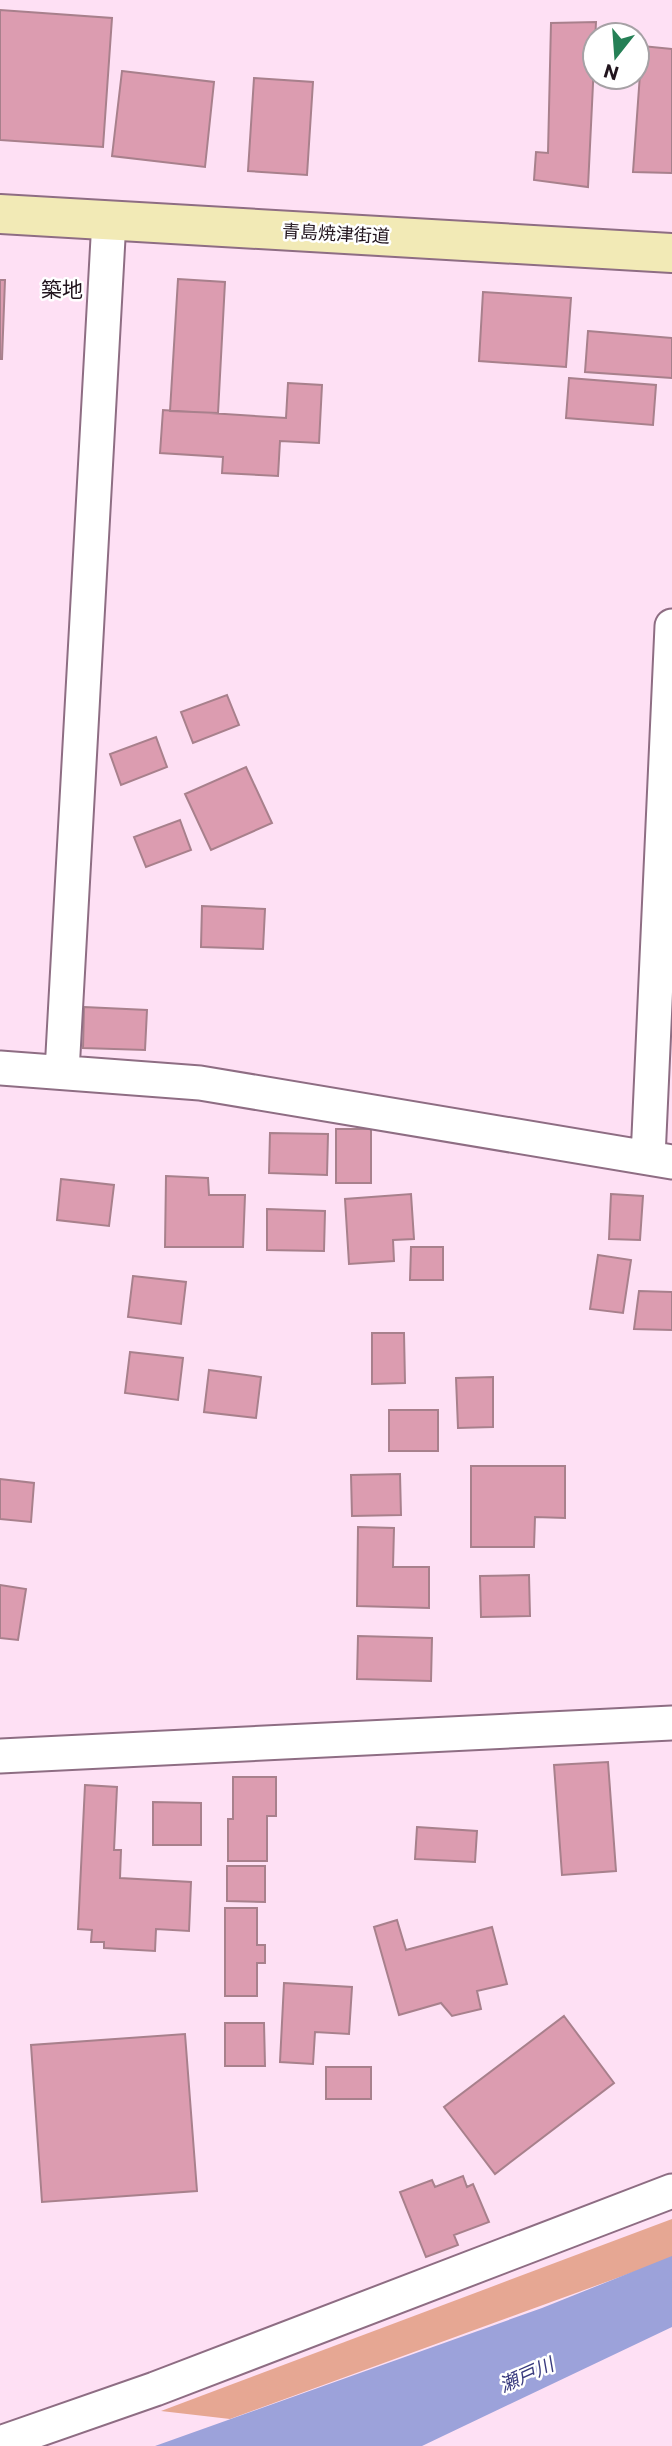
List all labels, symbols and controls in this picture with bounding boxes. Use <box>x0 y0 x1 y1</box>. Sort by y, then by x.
north arrow <box>581 21 651 91</box>
text: N <box>601 60 621 86</box>
street label: 青島焼津街道 <box>281 219 391 247</box>
district label: 築地 <box>41 276 83 301</box>
water label: 瀬戸川 <box>495 2351 559 2396</box>

